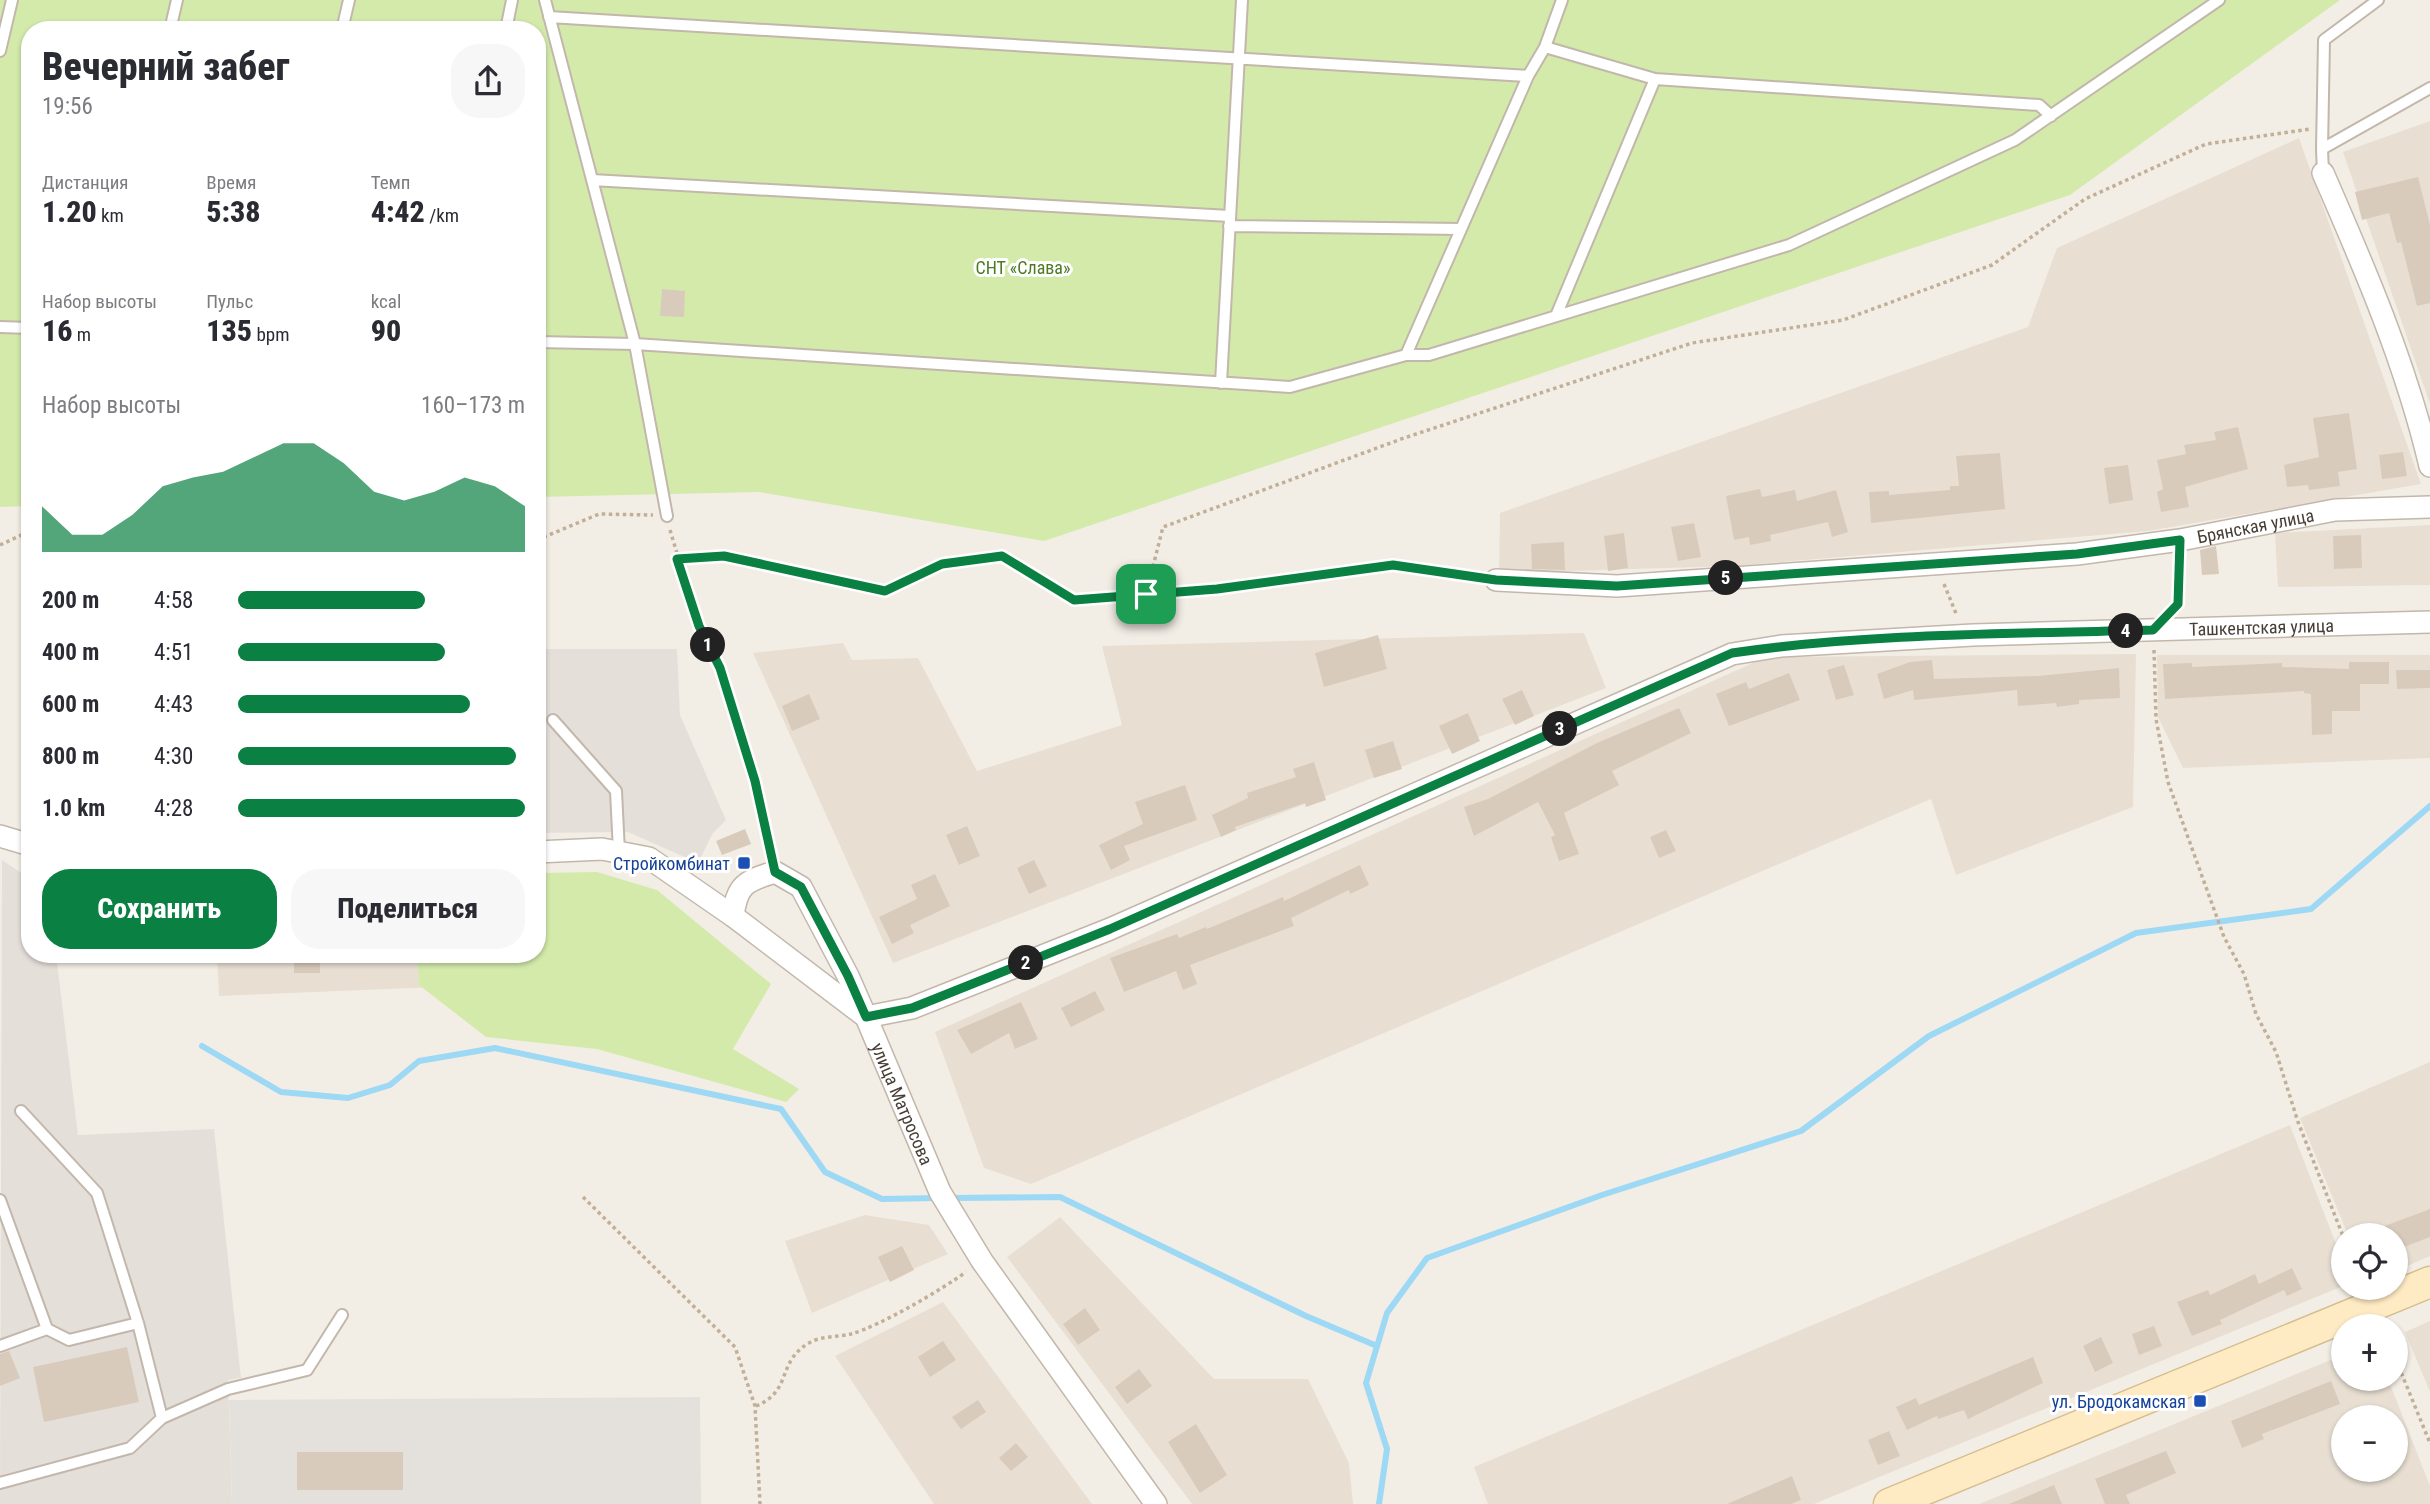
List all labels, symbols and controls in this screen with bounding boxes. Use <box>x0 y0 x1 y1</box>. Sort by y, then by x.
button: share <box>451 44 525 118</box>
text: Вечерний забег <box>42 45 290 89</box>
text: 19:56 <box>42 93 93 120</box>
text: Дистанция <box>42 171 129 194</box>
text: Время <box>206 171 256 194</box>
text: Темп <box>371 171 410 194</box>
text: 1.20 <box>42 194 97 229</box>
text: 5:38 <box>206 194 261 229</box>
text: 4:42 <box>371 194 425 229</box>
text: km <box>97 204 124 227</box>
text: /km <box>425 204 459 227</box>
park label: СНТ «Слава» <box>975 257 1071 278</box>
text: Набор высоты <box>42 290 157 313</box>
text: Пульс <box>206 290 253 313</box>
text: kcal <box>371 290 401 313</box>
text: 16 <box>42 313 73 348</box>
text: 135 <box>206 313 252 348</box>
text: 90 <box>371 313 401 348</box>
text: m <box>73 323 91 346</box>
text: bpm <box>252 323 289 346</box>
text: Набор высоты <box>42 392 181 419</box>
text: 160–173 m <box>421 392 525 419</box>
street label: Брянская улица <box>2195 504 2316 547</box>
pin: 5 <box>1708 560 1744 596</box>
pin <box>1116 564 1176 624</box>
text: 5 <box>1721 566 1730 589</box>
icon: arrive <box>1127 575 1165 613</box>
text: 200 m <box>42 587 99 614</box>
text: 4:58 <box>154 587 193 614</box>
pin: 4 <box>2108 614 2144 648</box>
street label: Ташкентская улица <box>2189 614 2334 639</box>
text: 4 <box>2121 619 2130 642</box>
pin: 1 <box>690 628 726 662</box>
text: 1 <box>703 633 712 656</box>
text: 400 m <box>42 639 99 666</box>
text: 4:51 <box>154 639 193 666</box>
text: 600 m <box>42 691 99 718</box>
text: 4:43 <box>154 691 193 718</box>
pin: 3 <box>1542 712 1578 746</box>
text: 3 <box>1555 717 1564 740</box>
text: 800 m <box>42 743 99 770</box>
text: 4:30 <box>154 743 193 770</box>
text: 1.0 km <box>42 795 105 822</box>
text: 4:28 <box>154 795 193 822</box>
place label: Стройкомбинат <box>613 853 730 874</box>
marker: Стройкомбинат <box>736 855 752 871</box>
button: Сохранить <box>42 869 277 949</box>
button: Поделиться <box>291 869 525 949</box>
pin: 2 <box>1009 946 1044 981</box>
text: 2 <box>1021 951 1030 974</box>
street label: улица Матросова <box>868 1039 938 1168</box>
map controls <box>2331 1223 2408 1482</box>
button: locate <box>2331 1223 2408 1300</box>
button: + <box>2331 1314 2408 1391</box>
place label: ул. Бродокамская <box>2052 1391 2186 1412</box>
marker: ул. Бродокамская <box>2192 1393 2208 1409</box>
button: − <box>2331 1405 2408 1482</box>

